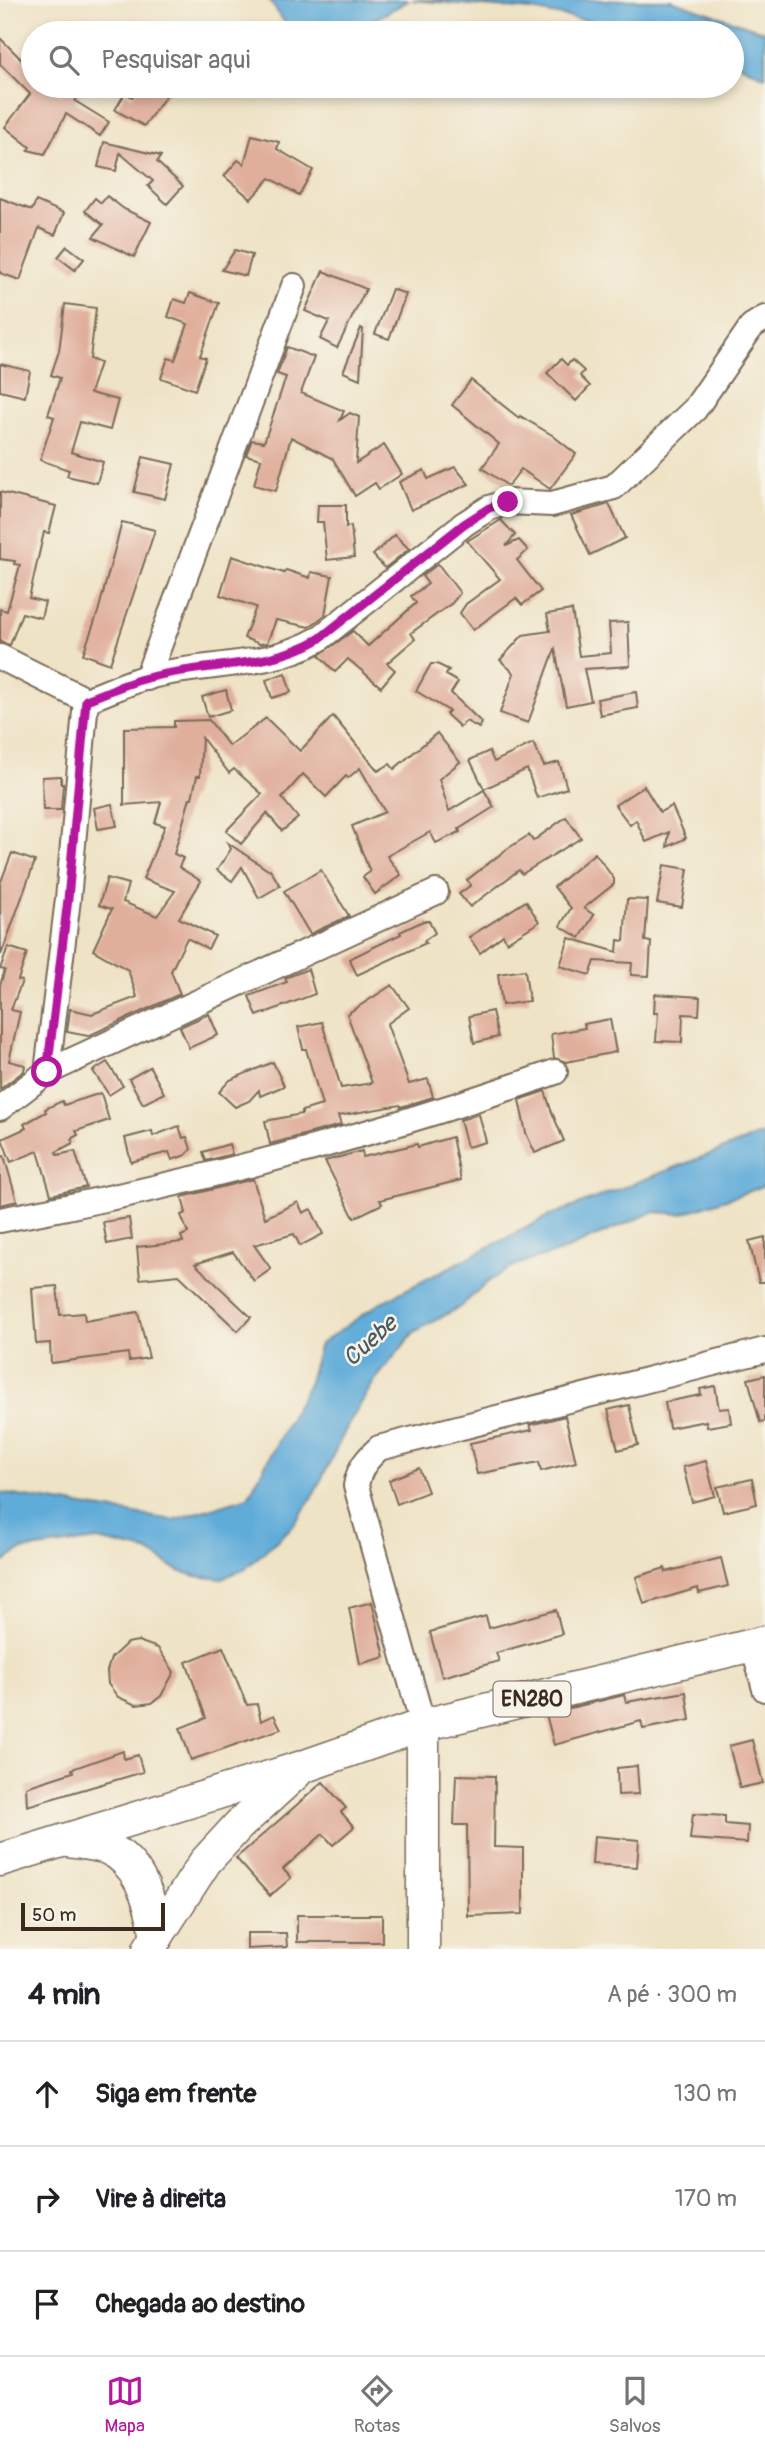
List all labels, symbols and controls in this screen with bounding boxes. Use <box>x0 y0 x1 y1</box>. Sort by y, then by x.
search box <box>21 21 744 98</box>
icon: search <box>45 41 83 79</box>
text: Pesquisar aqui <box>101 44 250 76</box>
route end <box>492 486 523 517</box>
route start <box>31 1056 62 1087</box>
water label: Cuebe <box>337 1308 404 1373</box>
road number: EN280 <box>494 1682 570 1716</box>
scale bar <box>21 1900 164 1932</box>
text: 50 m <box>32 1903 76 1927</box>
text: 4 min <box>28 1976 101 2013</box>
text: A pé · 300 m <box>607 1980 737 2009</box>
icon: ahead <box>28 2075 66 2113</box>
text: Siga em frente <box>95 2078 256 2110</box>
text: 130 m <box>674 2079 737 2108</box>
icon: right <box>28 2180 66 2218</box>
text: Vire à direita <box>95 2183 226 2215</box>
text: 170 m <box>675 2184 737 2213</box>
icon: arrive <box>28 2285 66 2323</box>
text: Chegada ao destino <box>95 2288 305 2320</box>
tab: Mapa <box>104 2372 145 2438</box>
tab: Rotas <box>354 2372 400 2438</box>
tab: Salvos <box>609 2372 661 2438</box>

